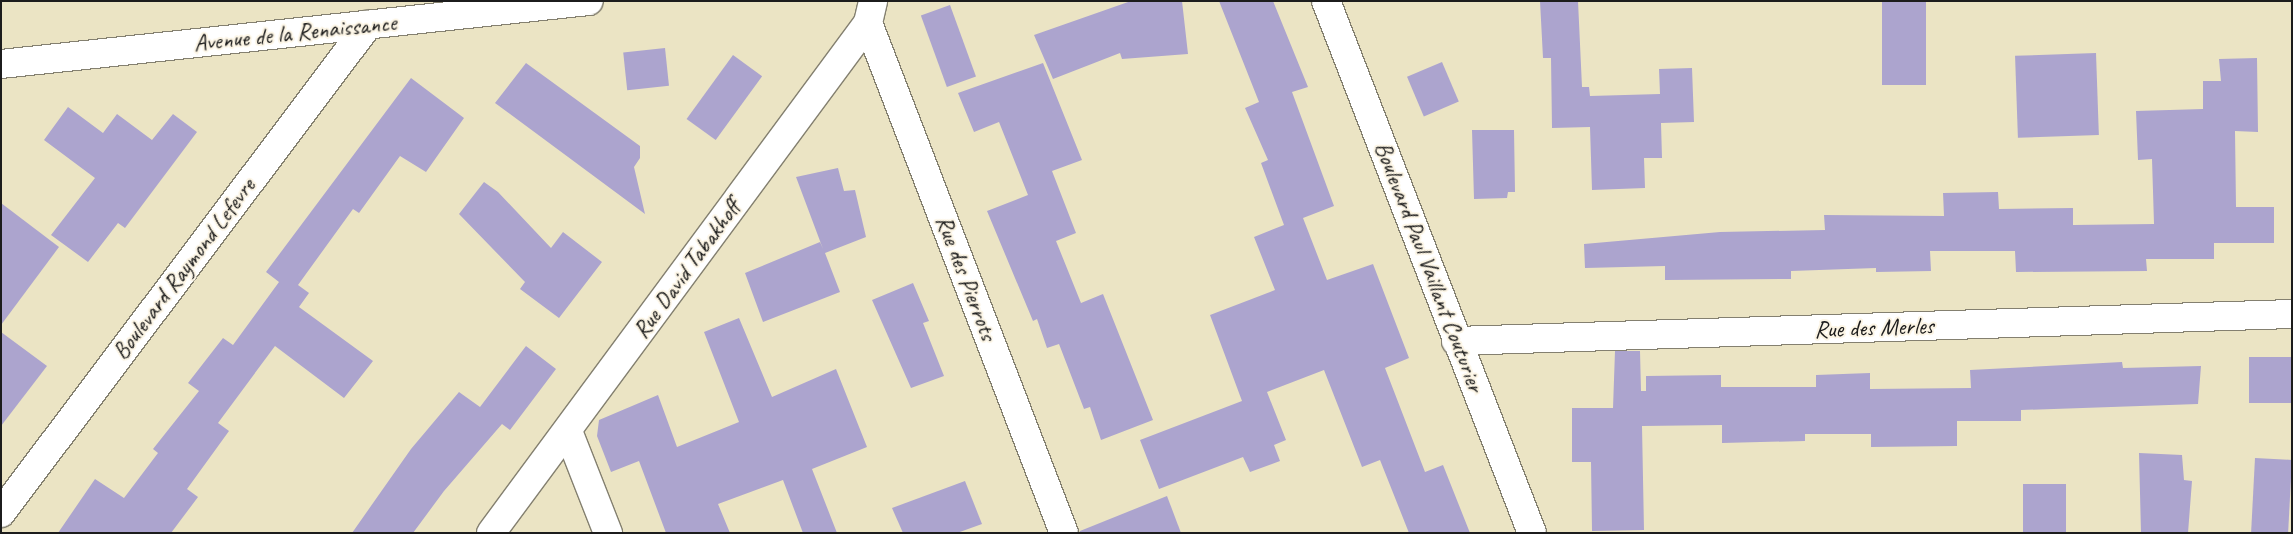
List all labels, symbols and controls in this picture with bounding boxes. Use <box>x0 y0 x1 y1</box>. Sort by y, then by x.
street label: Avenue de la Renaissance <box>192 8 398 58</box>
street label: Boulevard Paul Vaillant Couturier <box>1368 137 1490 397</box>
street label: Boulevard Raymond Lefevre <box>106 172 262 366</box>
street label: Rue David Tabakhoff <box>627 194 747 344</box>
street label: Rue des Pierrots <box>929 211 1003 345</box>
street label: Rue des Merles <box>1814 312 1934 344</box>

